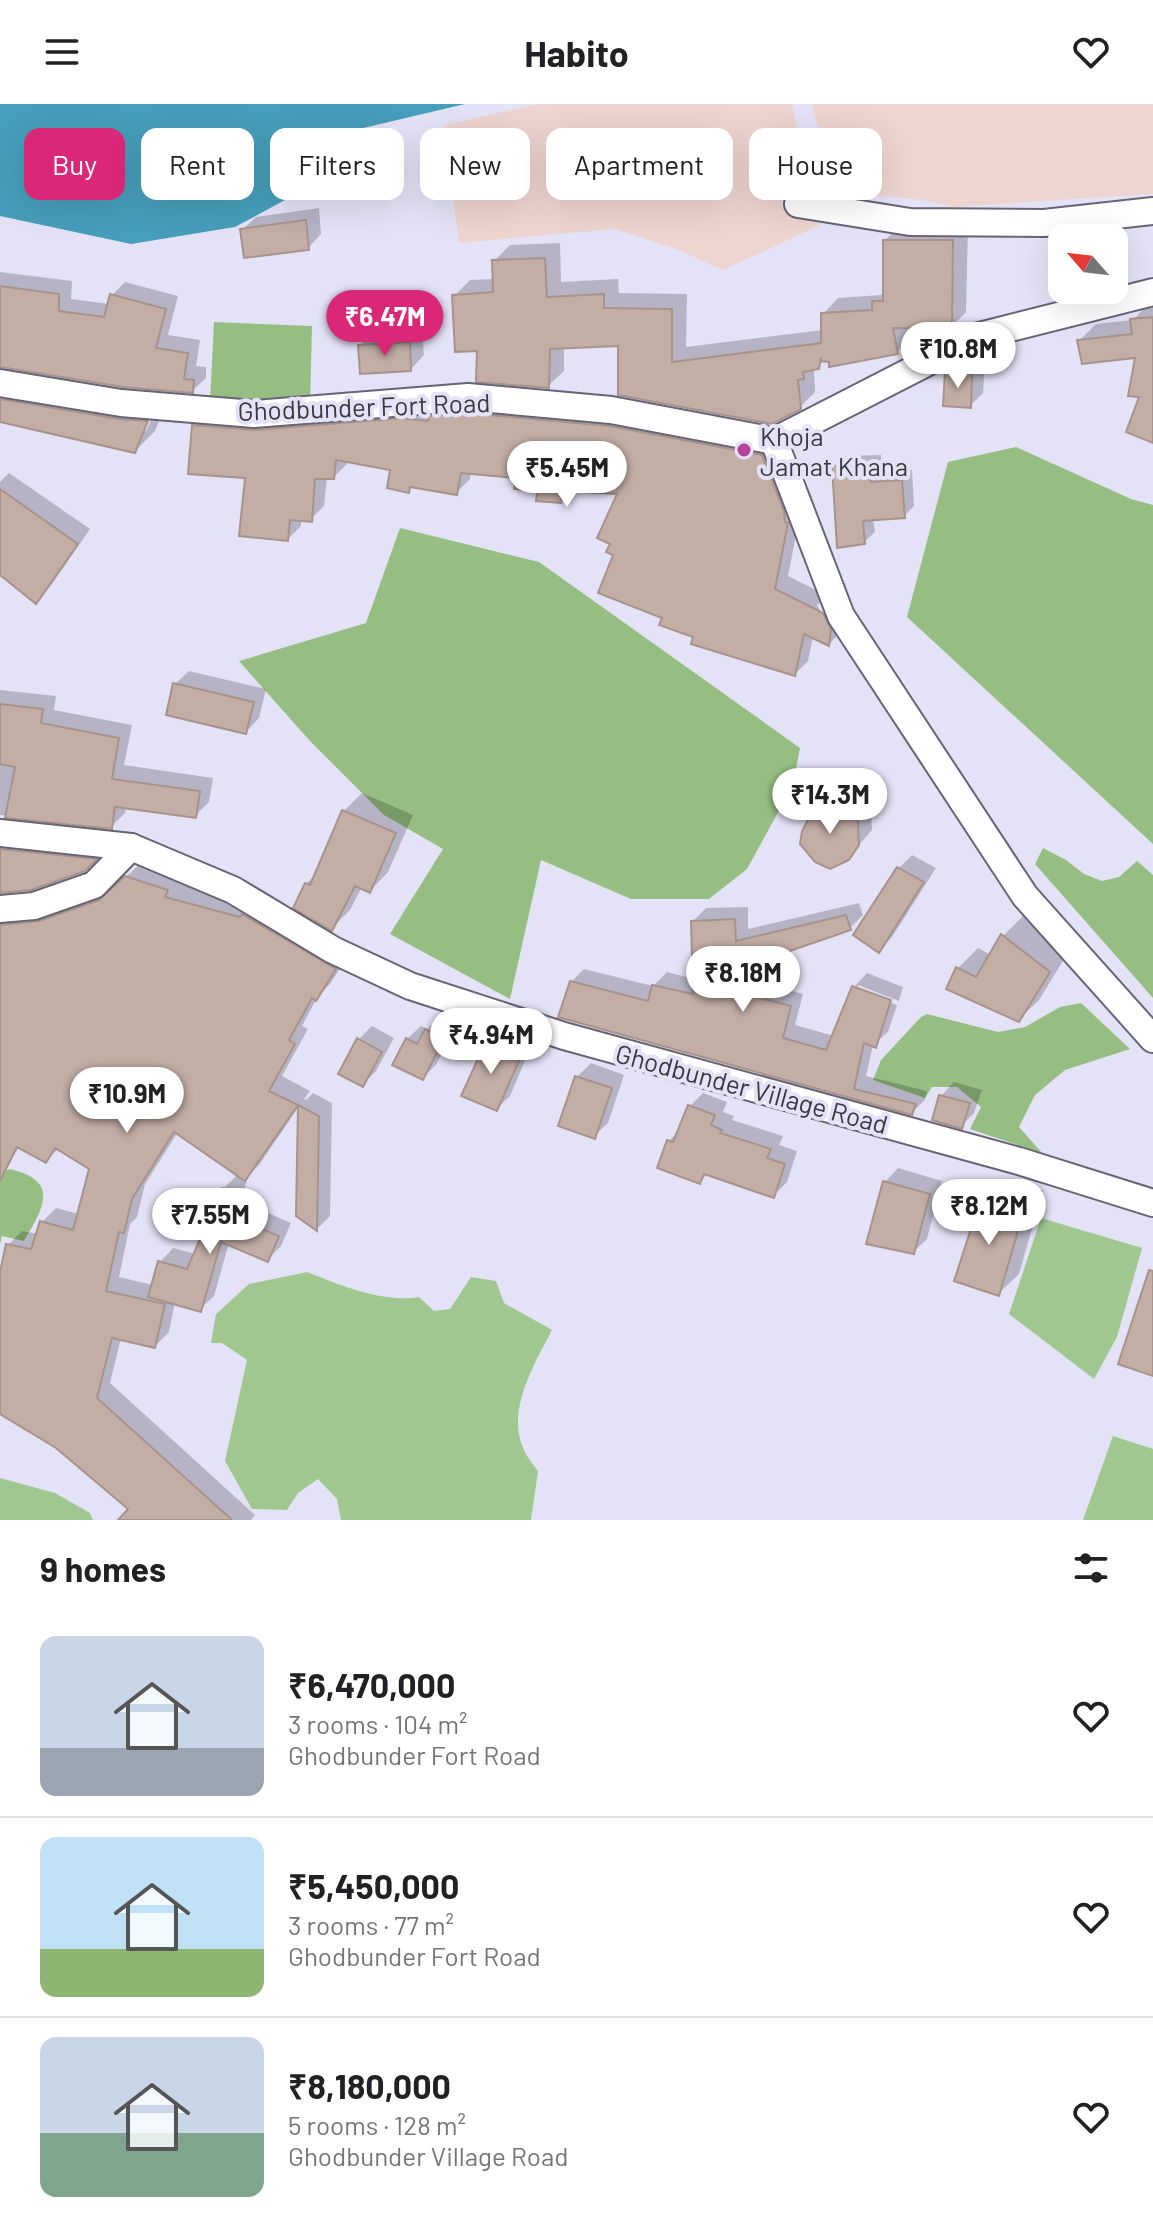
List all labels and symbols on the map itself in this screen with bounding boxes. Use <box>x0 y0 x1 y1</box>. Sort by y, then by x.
north arrow <box>1048 224 1128 304</box>
pin: ₹6.47M <box>320 290 450 358</box>
pin: ₹10.8M <box>893 322 1023 390</box>
street label: Ghodbunder Fort Road <box>237 386 491 426</box>
place label: Khoja Jamat Khana <box>760 420 908 481</box>
pin: ₹5.45M <box>502 441 632 509</box>
marker: Khoja Jamat Khana <box>735 441 753 459</box>
pin: ₹14.3M <box>765 768 895 836</box>
pin: ₹8.18M <box>678 946 808 1014</box>
pin: ₹4.94M <box>426 1008 556 1076</box>
street label: Ghodbunder Village Road <box>613 1037 891 1139</box>
pin: ₹10.9M <box>62 1067 192 1135</box>
pin: ₹8.12M <box>924 1179 1054 1247</box>
pin: ₹7.55M <box>145 1188 275 1256</box>

